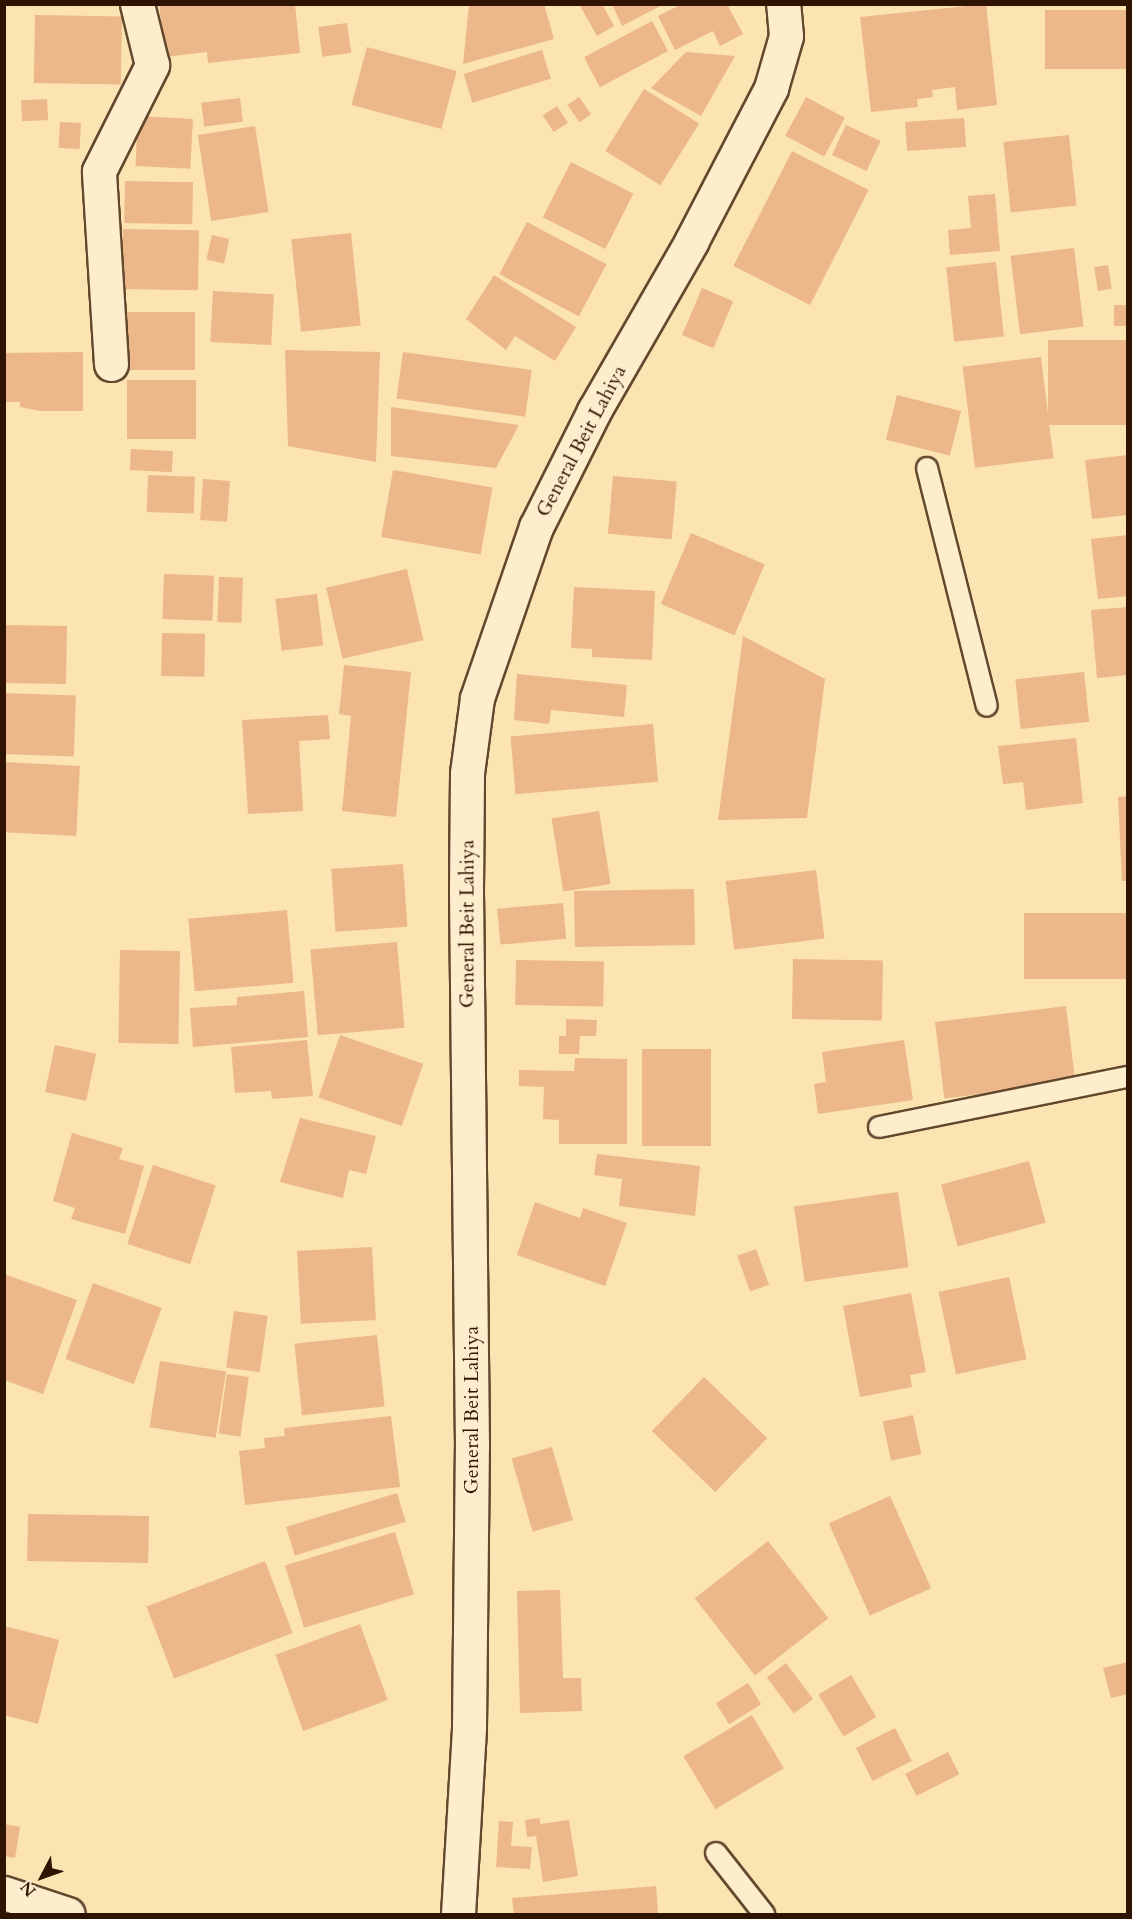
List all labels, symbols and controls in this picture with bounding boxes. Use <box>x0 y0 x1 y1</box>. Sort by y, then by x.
street label: General Beit Lahiya <box>531 361 631 521</box>
street label: General Beit Lahiya <box>455 840 479 1008</box>
street label: General Beit Lahiya <box>459 1326 483 1494</box>
north arrow <box>12 1847 72 1907</box>
text: N <box>16 1876 41 1901</box>

